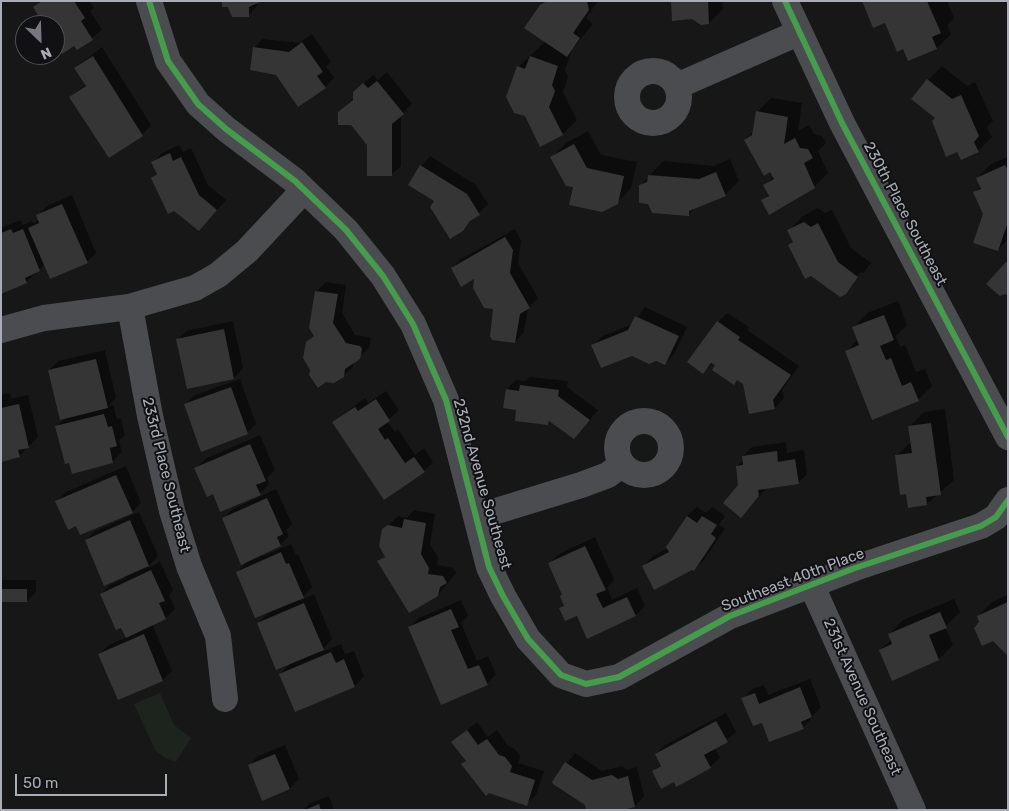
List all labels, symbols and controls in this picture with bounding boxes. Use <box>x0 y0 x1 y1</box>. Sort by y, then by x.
north arrow <box>15 15 65 65</box>
text: N <box>38 43 54 63</box>
street label: 230th Place Southeast <box>859 139 951 289</box>
street label: 233rd Place Southeast <box>138 396 194 554</box>
street label: 232nd Avenue Southeast <box>449 397 515 571</box>
street label: Southeast 40th Place <box>719 544 867 616</box>
street label: 231st Avenue Southeast <box>819 616 905 778</box>
scale bar <box>18 764 170 796</box>
text: 50 m <box>23 774 58 792</box>

